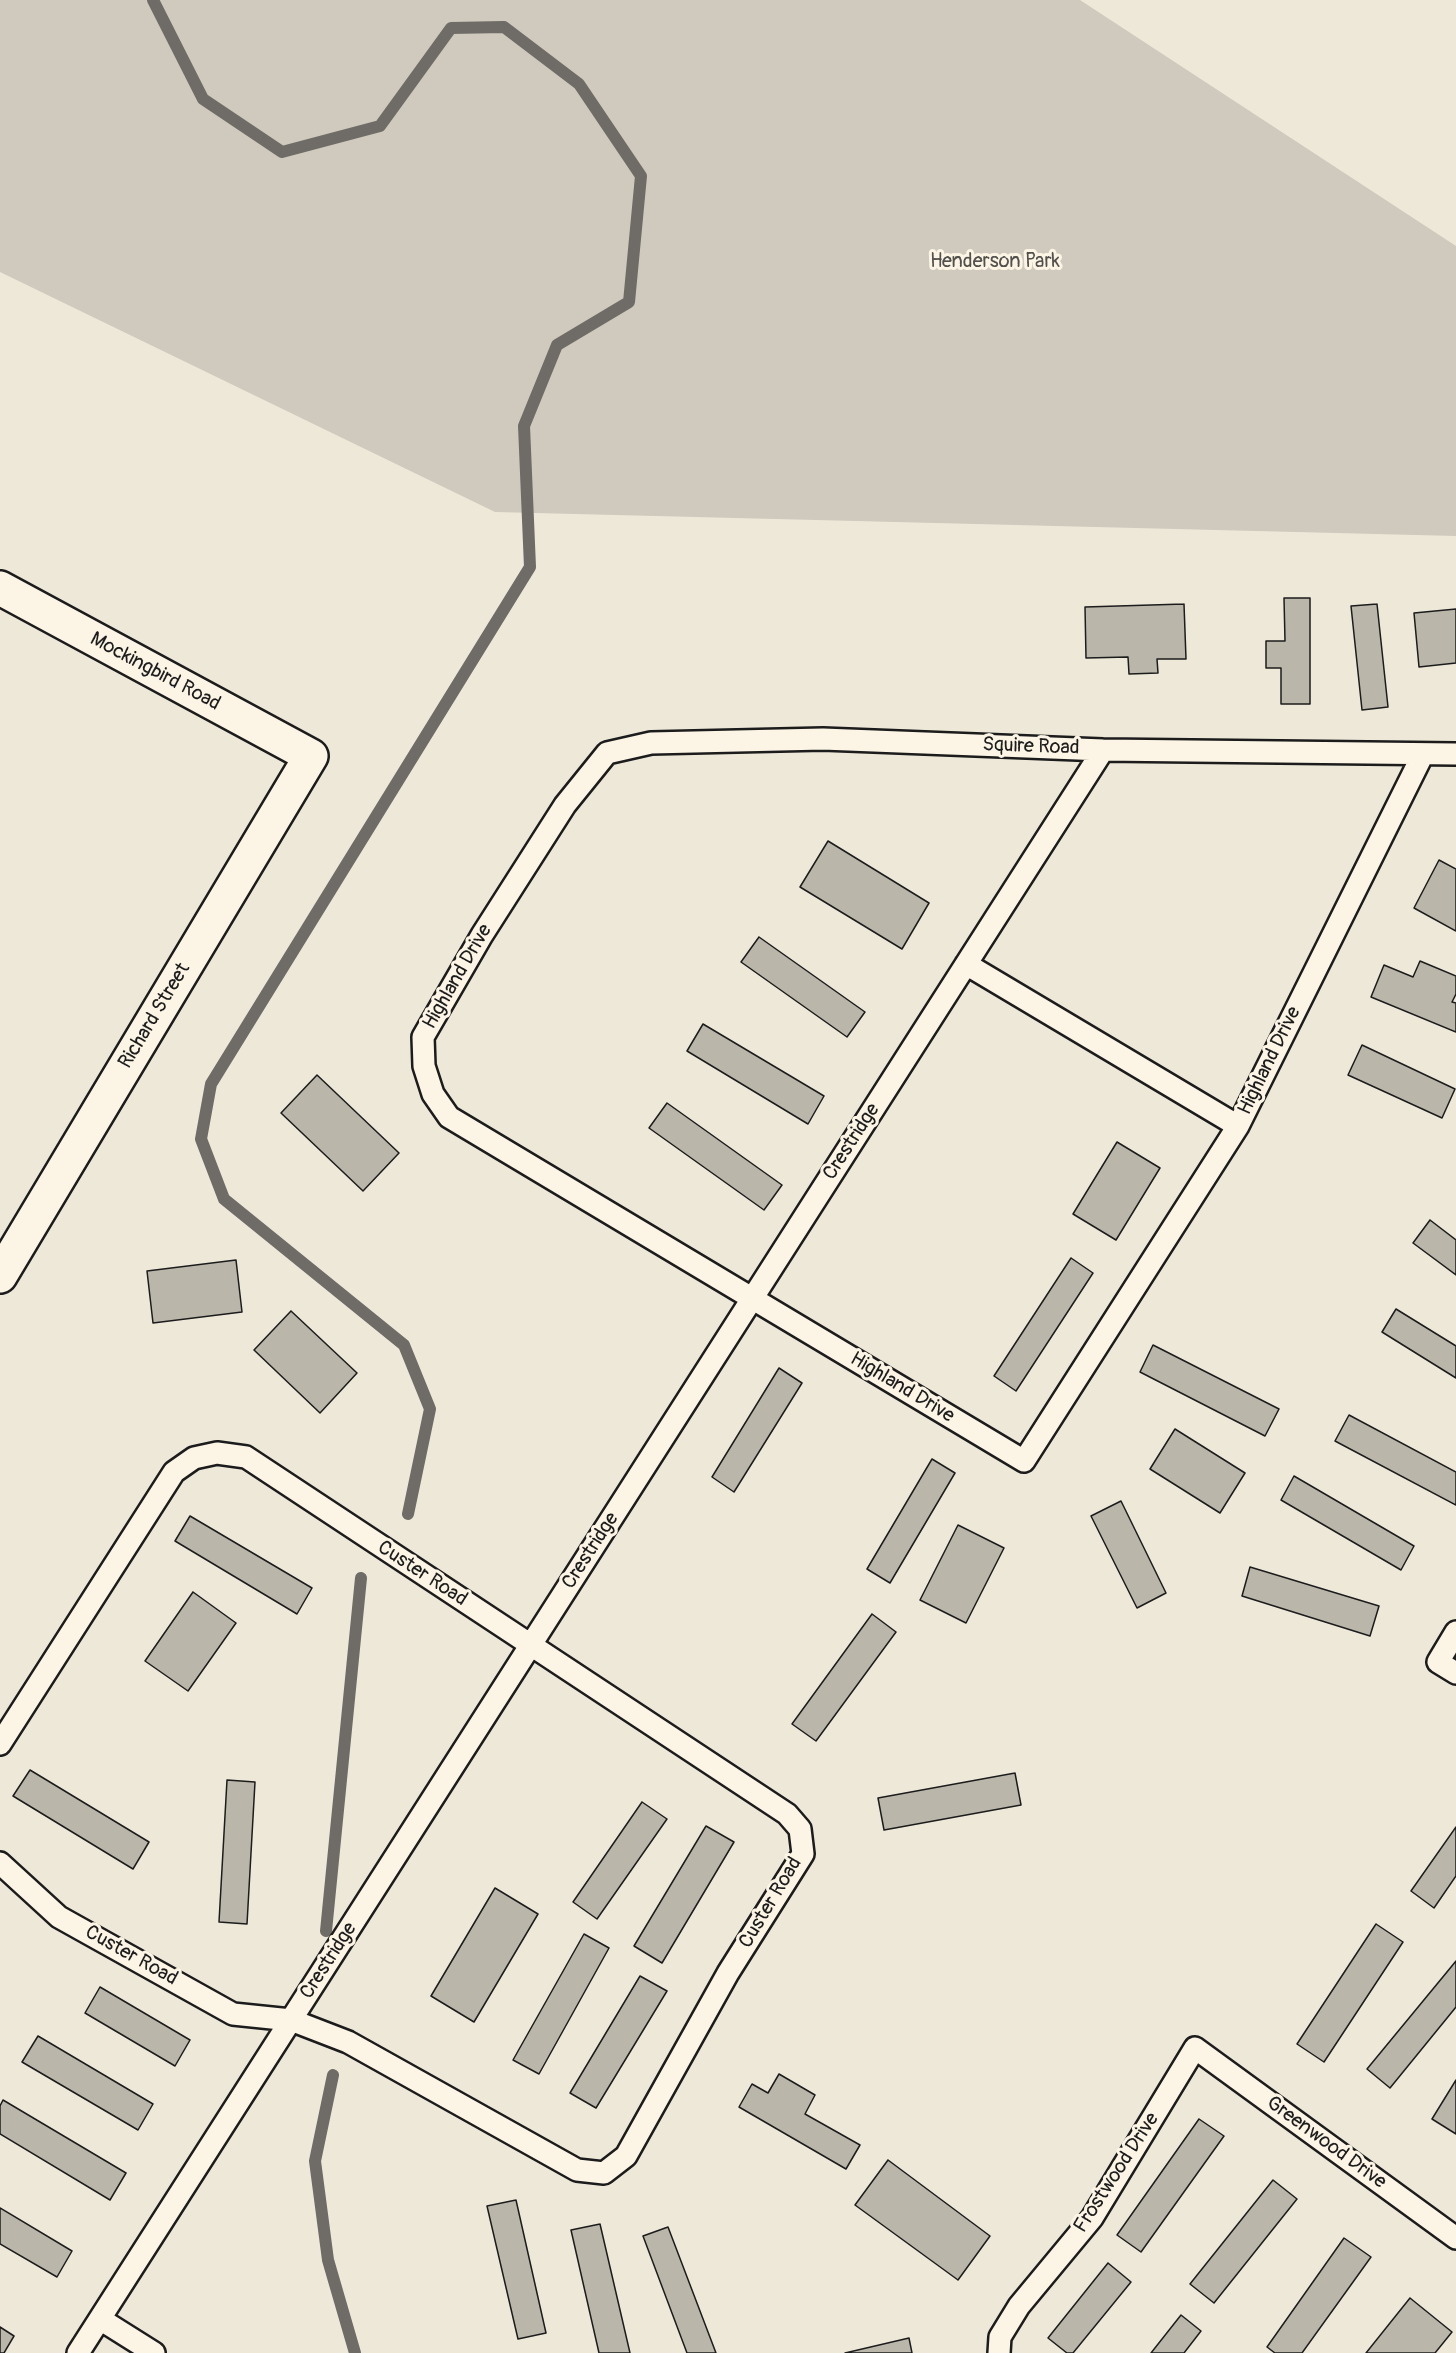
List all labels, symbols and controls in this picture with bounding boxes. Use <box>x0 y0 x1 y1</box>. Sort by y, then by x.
park label: Henderson Park <box>930 250 1060 274</box>
street label: Mockingbird Road <box>86 628 224 716</box>
street label: Squire Road <box>982 733 1080 761</box>
street label: Highland Drive <box>418 920 498 1034</box>
street label: Richard Street <box>114 959 196 1073</box>
street label: Highland Drive <box>1233 1003 1307 1119</box>
street label: Crestridge <box>818 1099 886 1185</box>
street label: Highland Drive <box>845 1347 959 1429</box>
street label: Crestridge <box>557 1508 625 1594</box>
street label: Custer Road <box>373 1536 471 1612</box>
street label: Custer Road <box>734 1853 808 1953</box>
street label: Crestridge <box>295 1918 363 2004</box>
street label: Custer Road <box>81 1921 181 1991</box>
street label: Greenwood Drive <box>1261 2091 1391 2195</box>
street label: Frostwood Drive <box>1069 2108 1165 2238</box>

